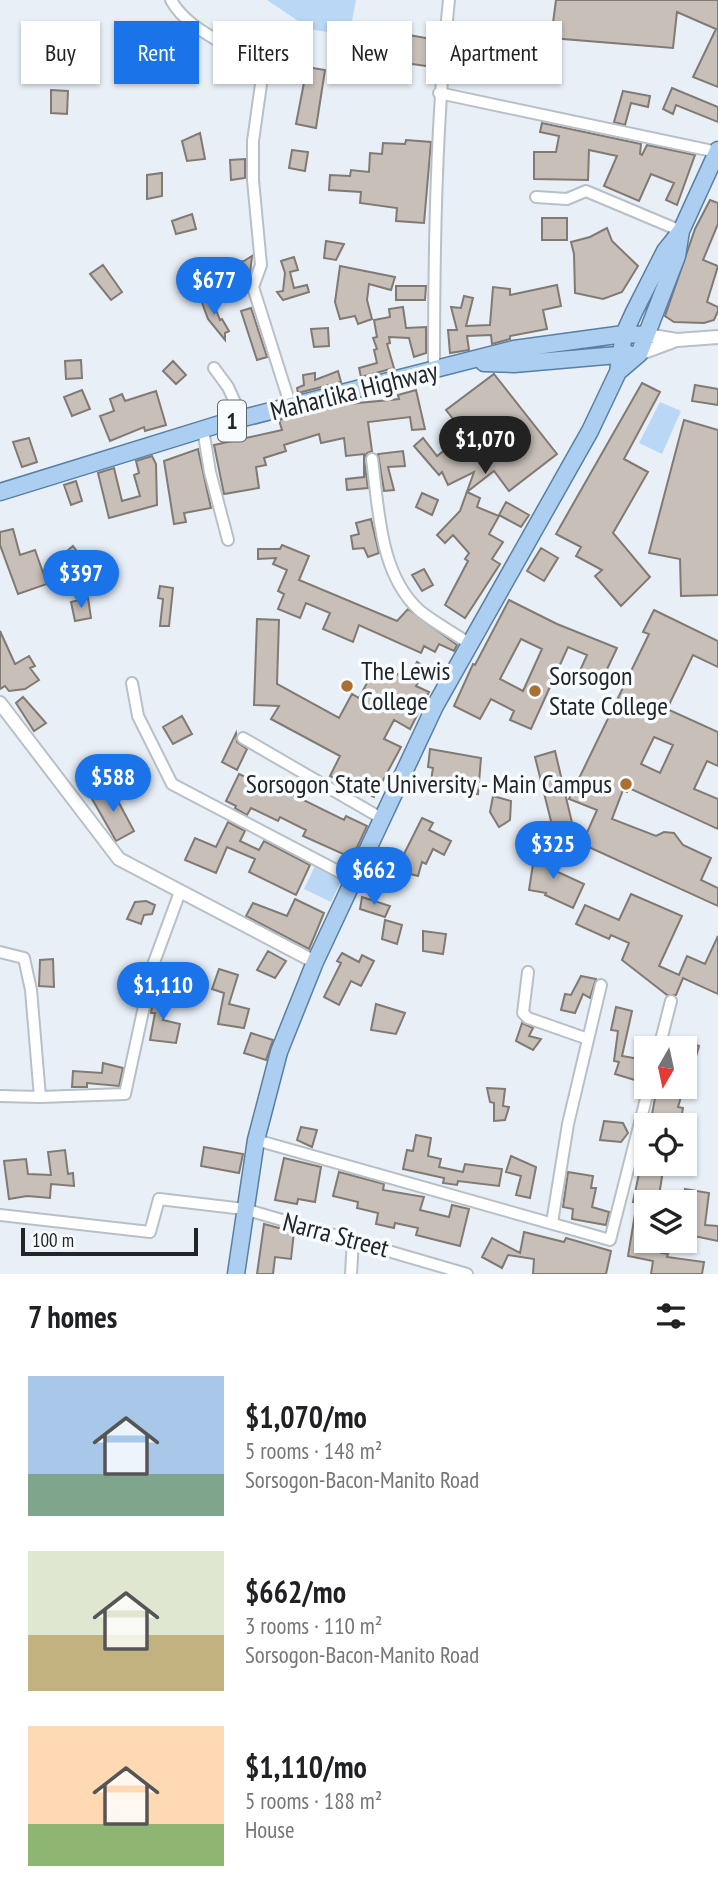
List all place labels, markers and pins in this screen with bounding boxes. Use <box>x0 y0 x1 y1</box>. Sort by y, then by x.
pin: $677 <box>173 258 255 317</box>
pin: $1,070 <box>428 416 542 476</box>
pin: $397 <box>40 550 122 610</box>
place label: The Lewis College <box>361 654 450 717</box>
place label: Sorsogon State College <box>549 659 668 722</box>
marker: The Lewis College <box>339 678 355 694</box>
marker: Sorsogon State College <box>527 683 543 699</box>
pin: $588 <box>72 754 154 814</box>
place label: Sorsogon State University - Main Campus <box>246 767 612 800</box>
marker: Sorsogon State University - Main Campus <box>618 776 634 792</box>
pin: $325 <box>512 822 594 881</box>
pin: $662 <box>333 848 415 907</box>
pin: $1,110 <box>106 962 220 1022</box>

